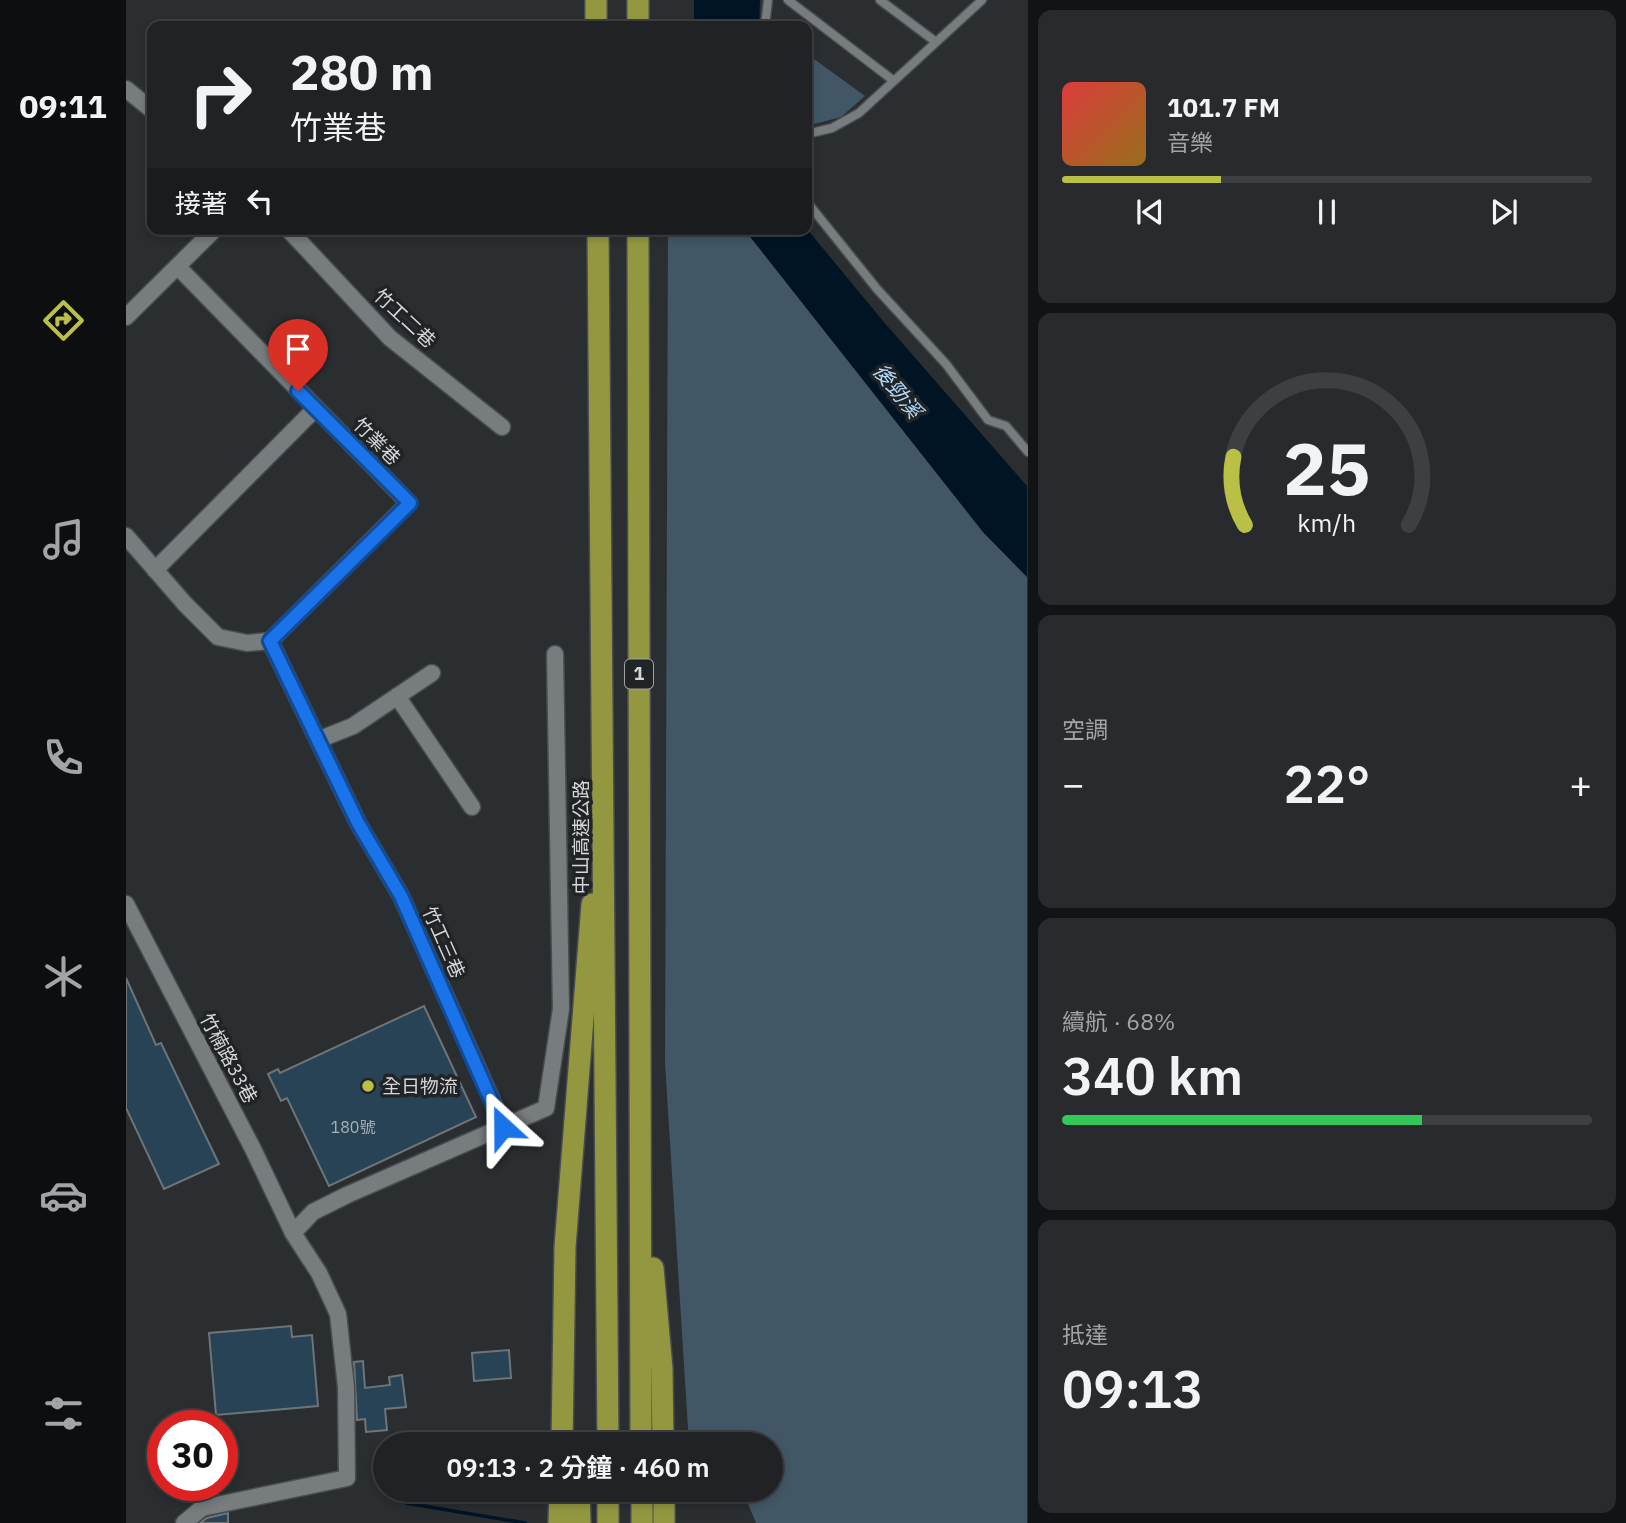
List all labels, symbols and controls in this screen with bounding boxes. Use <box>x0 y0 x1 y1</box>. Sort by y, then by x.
text: 280 m <box>290 40 434 103</box>
icon: right <box>175 49 266 140</box>
text: 09:11 <box>19 85 107 127</box>
text: 101.7 FM <box>1167 90 1280 124</box>
text: 竹業巷 <box>290 106 386 148</box>
text: 音樂 <box>1167 127 1213 157</box>
icon: left <box>241 182 279 220</box>
text: 接著 <box>175 186 227 220</box>
icon: previous <box>1131 193 1169 231</box>
icon: pause <box>1308 193 1346 231</box>
icon: next <box>1485 193 1523 231</box>
street label: 竹工二巷 <box>369 283 441 353</box>
icon: directions <box>39 296 88 345</box>
pin <box>268 319 328 391</box>
icon: arrive <box>279 330 317 368</box>
water label: 後勁溪 <box>867 357 930 426</box>
street label: 竹業巷 <box>348 412 406 470</box>
text: 25 <box>1283 420 1371 515</box>
text: km/h <box>1298 506 1356 539</box>
icon: music <box>39 515 88 564</box>
road number: 1 <box>625 660 653 688</box>
text: 空調 <box>1062 714 1108 744</box>
icon: phone <box>39 733 88 782</box>
text: 22° <box>1284 750 1370 817</box>
text: − <box>1062 759 1085 808</box>
text: + <box>1569 759 1592 808</box>
street label: 中山高速公路 <box>569 780 593 894</box>
street label: 竹工三巷 <box>418 902 470 982</box>
icon: climate <box>39 952 88 1001</box>
text: 續航 · 68% <box>1062 1006 1175 1036</box>
street label: 竹楠路33巷 <box>195 1009 263 1107</box>
text: 340 km <box>1062 1042 1243 1109</box>
place label: 全日物流 <box>382 1074 458 1098</box>
marker: 全日物流 <box>360 1078 376 1094</box>
position arrow <box>466 1090 540 1164</box>
house number: 180號 <box>331 1117 375 1137</box>
icon: car <box>39 1171 88 1220</box>
text: 抵達 <box>1062 1319 1108 1349</box>
text: 09:13 <box>1062 1355 1203 1422</box>
icon: filters <box>39 1389 88 1438</box>
speed limit sign: 30 <box>147 1410 238 1501</box>
text: 09:13 · 2 分鐘 · 460 m <box>446 1450 710 1484</box>

